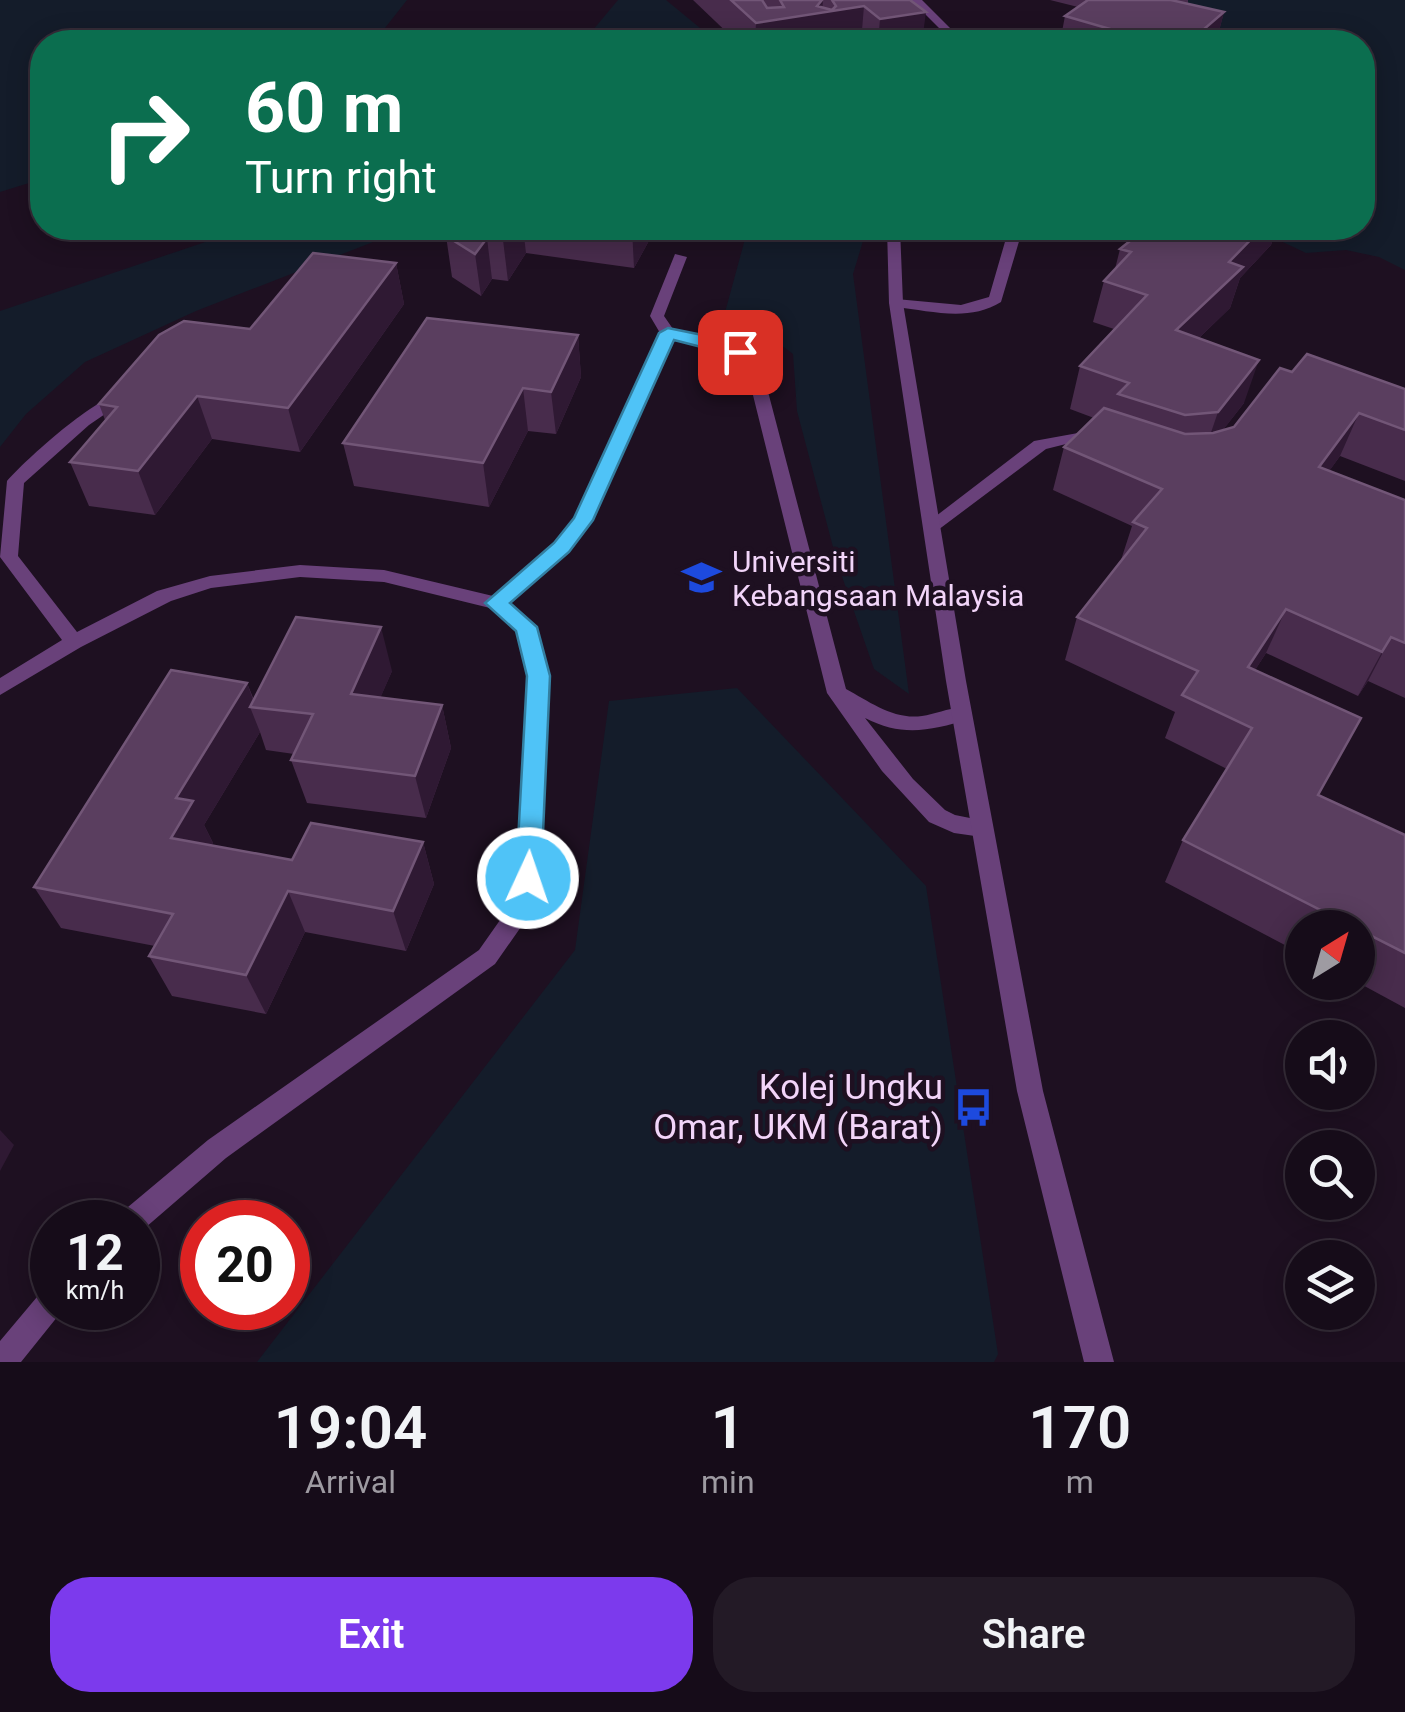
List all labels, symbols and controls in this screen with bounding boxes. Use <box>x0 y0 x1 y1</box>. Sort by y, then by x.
text: 60 m <box>245 67 403 149</box>
icon: right <box>80 70 210 200</box>
text: Turn right <box>245 151 437 204</box>
pin <box>698 310 783 395</box>
icon: arrive <box>713 325 768 380</box>
place label: Universiti Kebangsaan Malaysia <box>732 544 1024 613</box>
school or university icon: Universiti Kebangsaan Malaysia <box>681 557 723 599</box>
position arrow <box>476 826 580 930</box>
north arrow <box>1285 910 1375 1000</box>
map controls <box>1285 910 1375 1330</box>
button: sound <box>1285 1020 1375 1110</box>
place label: Kolej Ungku Omar, UKM (Barat) <box>653 1067 943 1148</box>
bus stop icon: Kolej Ungku Omar, UKM (Barat) <box>952 1086 994 1128</box>
button: search <box>1285 1130 1375 1220</box>
speed limit sign: 20 <box>180 1200 310 1330</box>
text: 12 <box>66 1224 124 1282</box>
button: layers <box>1285 1240 1375 1330</box>
text: km/h <box>66 1276 124 1305</box>
text: 19:04 <box>274 1392 427 1463</box>
text: 1 <box>711 1392 745 1463</box>
text: 170 <box>1028 1392 1131 1463</box>
text: Arrival <box>305 1463 396 1501</box>
text: min <box>701 1463 755 1501</box>
text: m <box>1066 1463 1094 1501</box>
button: Exit <box>50 1577 693 1692</box>
button: Share <box>713 1577 1355 1692</box>

